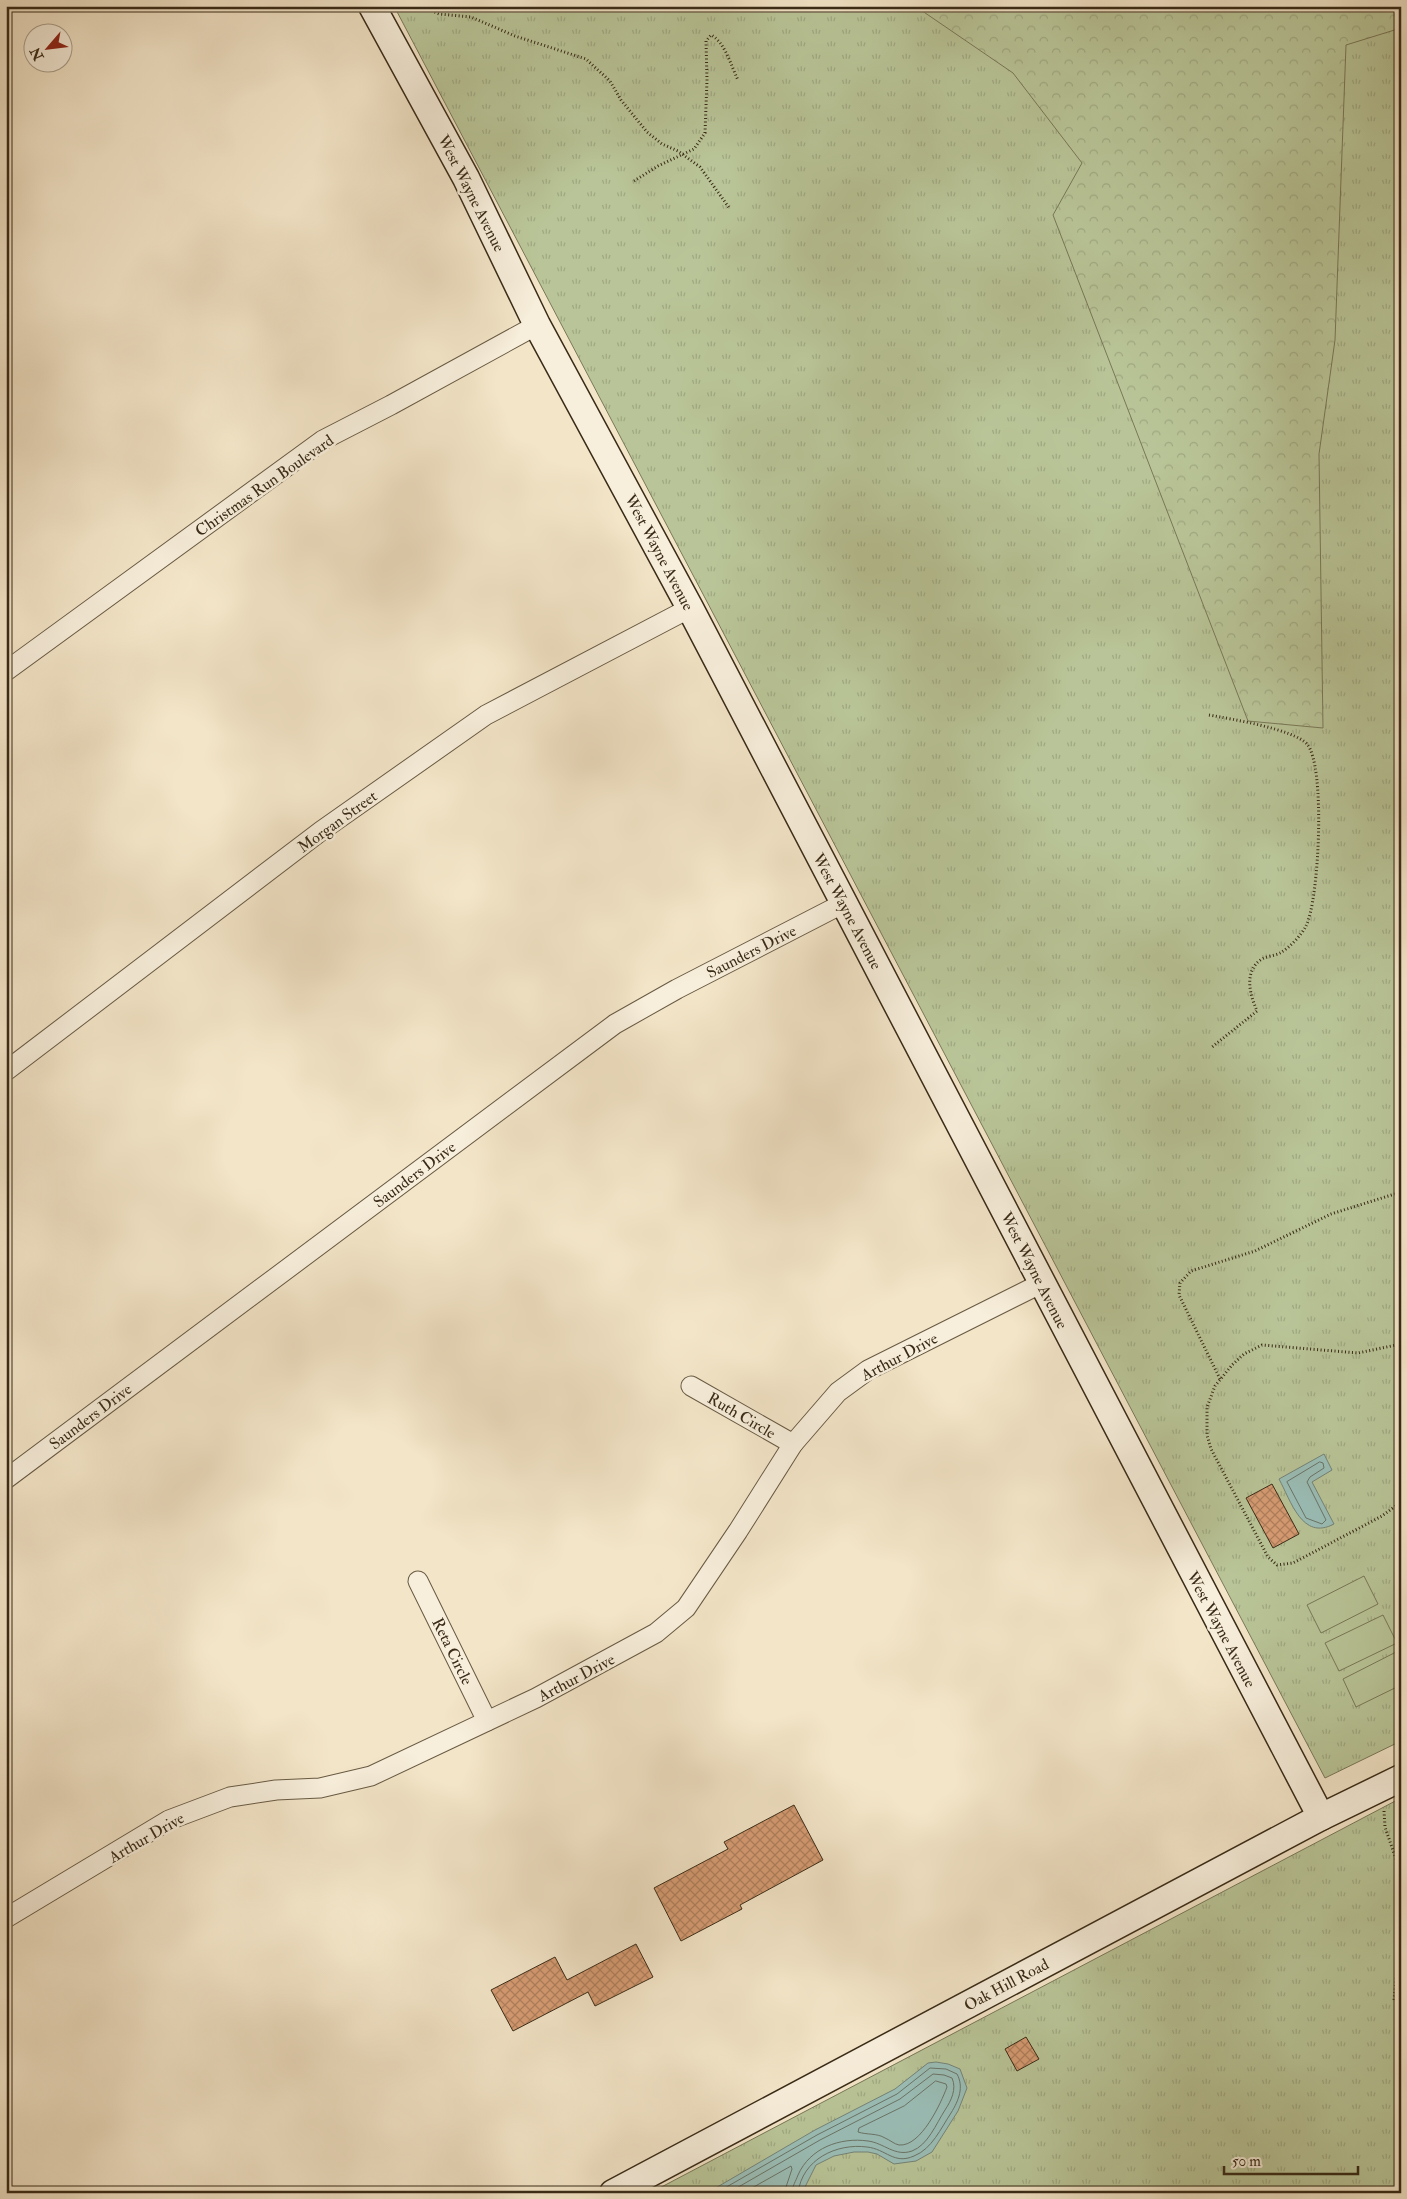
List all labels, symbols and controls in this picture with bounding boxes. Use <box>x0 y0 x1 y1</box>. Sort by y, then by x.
north arrow <box>22 22 72 72</box>
text: N <box>26 44 48 64</box>
street label: West Wayne Avenue <box>433 131 509 256</box>
street label: Christmas Run Boulevard <box>192 430 338 541</box>
street label: West Wayne Avenue <box>620 490 698 614</box>
street label: Morgan Street <box>294 786 381 857</box>
street label: West Wayne Avenue <box>808 849 886 973</box>
street label: Saunders Drive <box>703 921 800 983</box>
street label: Saunders Drive <box>369 1137 460 1212</box>
street label: West Wayne Avenue <box>996 1208 1072 1333</box>
street label: Arthur Drive <box>857 1328 941 1386</box>
street label: Saunders Drive <box>45 1379 136 1454</box>
street label: Ruth Circle <box>704 1388 779 1444</box>
street label: West Wayne Avenue <box>1182 1567 1260 1691</box>
street label: Reta Circle <box>427 1615 477 1688</box>
street label: Arthur Drive <box>534 1649 618 1707</box>
street label: Arthur Drive <box>104 1808 188 1868</box>
street label: Oak Hill Road <box>961 1954 1052 2016</box>
scale bar <box>1224 2144 1358 2176</box>
text: 50 m <box>1232 2152 1261 2171</box>

